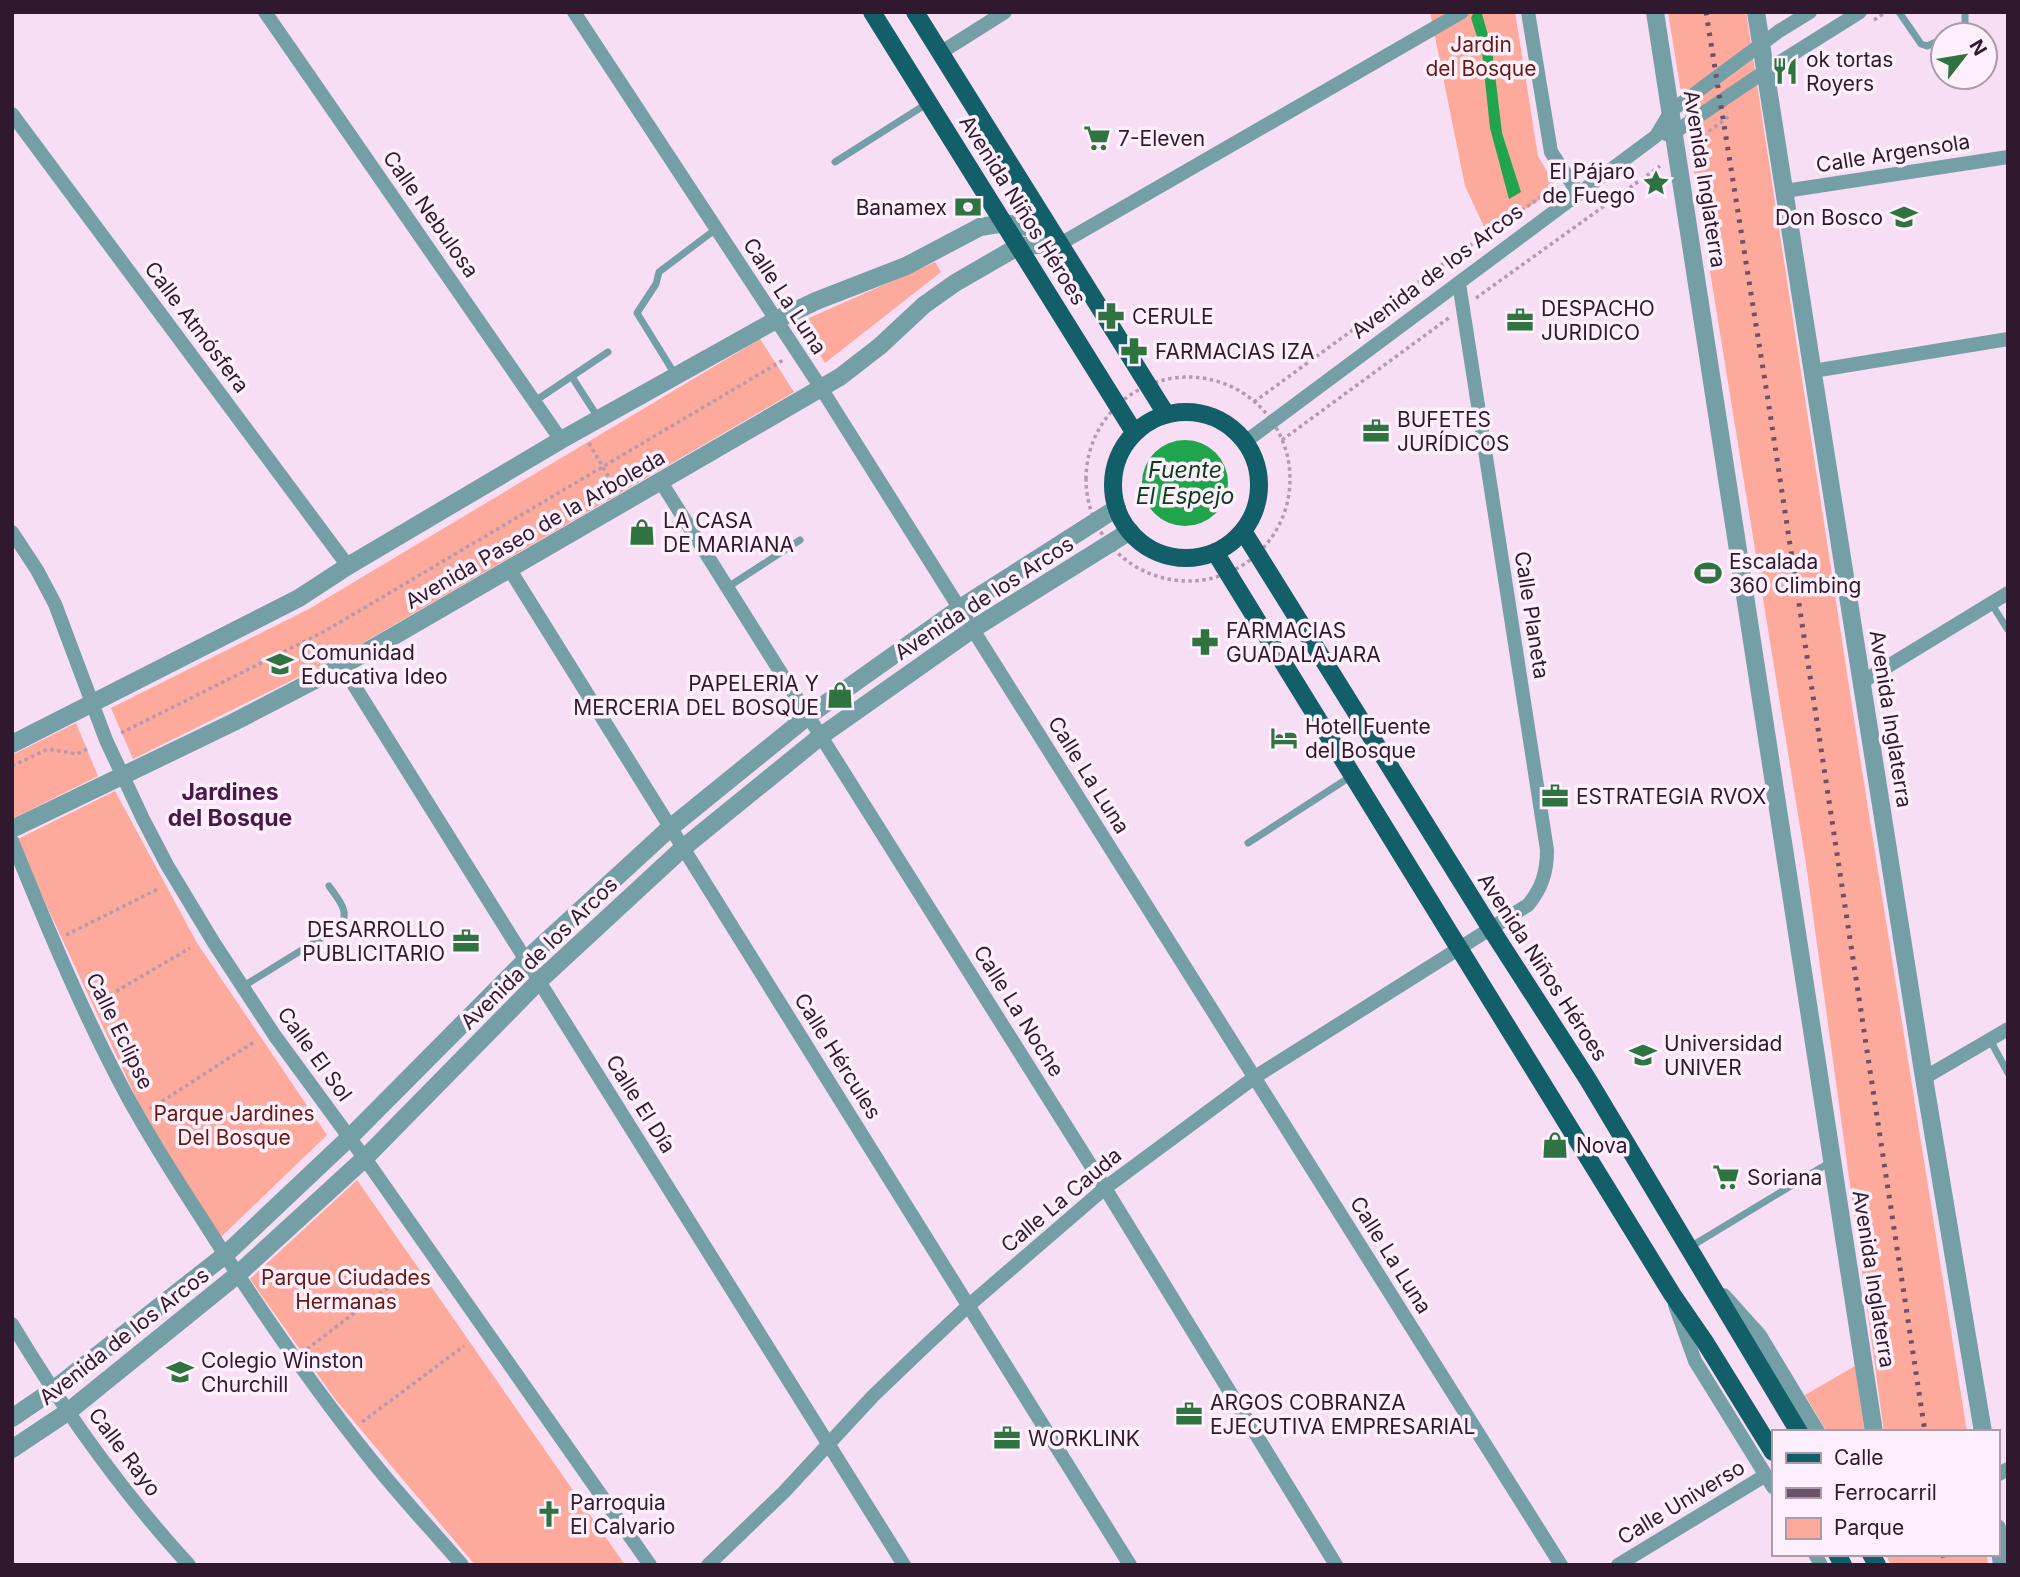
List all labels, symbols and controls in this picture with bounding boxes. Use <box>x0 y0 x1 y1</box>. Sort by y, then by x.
north arrow <box>1929 21 1999 91</box>
park label: Jardin del Bosque <box>1425 32 1537 81</box>
text: N <box>1965 35 1992 60</box>
place label: ok tortas Royers <box>1806 47 1893 96</box>
restaurant icon: ok tortas Royers <box>1770 56 1800 86</box>
street label: Avenida Inglaterra <box>1679 88 1731 270</box>
street label: Avenida Niños Héroes <box>954 111 1092 309</box>
supermarket icon: 7-Eleven <box>1082 123 1112 153</box>
place label: 7-Eleven <box>1118 126 1205 151</box>
street label: Calle Argensola <box>1814 128 1972 178</box>
street label: Calle Nebulosa <box>378 146 484 282</box>
place label: El Pájaro de Fuego <box>1542 159 1635 208</box>
place icon: El Pájaro de Fuego <box>1641 168 1671 198</box>
bank icon: Banamex <box>953 192 983 222</box>
place label: Banamex <box>856 195 947 220</box>
street label: Avenida de los Arcos <box>1346 198 1528 344</box>
school or university icon: Don Bosco <box>1889 202 1919 232</box>
place label: Don Bosco <box>1775 205 1883 230</box>
street label: Calle La Luna <box>738 233 832 359</box>
street label: Calle Atmósfera <box>140 257 254 397</box>
place label: DESPACHO JURIDICO <box>1541 296 1655 345</box>
pharmacy icon: CERULE <box>1096 301 1126 331</box>
place label: CERULE <box>1132 304 1214 329</box>
office icon: DESPACHO JURIDICO <box>1505 305 1535 335</box>
pharmacy icon: FARMACIAS IZA <box>1119 336 1149 366</box>
place label: FARMACIAS IZA <box>1155 339 1314 364</box>
place label: BUFETES JURÍDICOS <box>1397 407 1509 456</box>
office icon: BUFETES JURÍDICOS <box>1361 416 1391 446</box>
street label: Avenida Paseo de la Arboleda <box>401 444 669 614</box>
water label: Fuente El Espejo <box>1136 456 1234 510</box>
place label: LA CASA DE MARIANA <box>663 508 794 557</box>
shop icon: LA CASA DE MARIANA <box>627 517 657 547</box>
street label: Avenida de los Arcos <box>890 531 1078 665</box>
street label: Calle Planeta <box>1510 549 1554 681</box>
place label: Escalada 360 Climbing <box>1729 549 1861 598</box>
sports icon: Escalada 360 Climbing <box>1693 558 1723 588</box>
place label: FARMACIAS GUADALAJARA <box>1226 618 1381 667</box>
pharmacy icon: FARMACIAS GUADALAJARA <box>1190 627 1220 657</box>
street label: Avenida Inglaterra <box>1865 628 1917 810</box>
place label: Comunidad Educativa Ideo <box>301 640 448 689</box>
school or university icon: Comunidad Educativa Ideo <box>265 649 295 679</box>
place label: PAPELERIA Y MERCERIA DEL BOSQUE <box>573 671 819 720</box>
shop icon: PAPELERIA Y MERCERIA DEL BOSQUE <box>825 680 855 710</box>
street label: Calle La Luna <box>1043 712 1135 838</box>
place label: Hotel Fuente del Bosque <box>1305 714 1431 763</box>
hotel icon: Hotel Fuente del Bosque <box>1269 723 1299 753</box>
district label: Jardines del Bosque <box>168 778 292 832</box>
office icon: ESTRATEGIA RVOX <box>1540 781 1570 811</box>
place label: ESTRATEGIA RVOX <box>1576 784 1766 809</box>
street label: Avenida Niños Héroes <box>1473 868 1613 1066</box>
street label: Avenida de los Arcos <box>455 872 623 1034</box>
place label: DESARROLLO PUBLICITARIO <box>302 917 445 966</box>
office icon: DESARROLLO PUBLICITARIO <box>451 926 481 956</box>
street label: Calle La Noche <box>969 941 1069 1081</box>
street label: Calle Eclipse <box>81 969 159 1093</box>
street label: Calle Hércules <box>789 988 887 1124</box>
street label: Calle El Sol <box>272 1002 358 1106</box>
place label: Universidad UNIVER <box>1664 1031 1782 1080</box>
school or university icon: Universidad UNIVER <box>1628 1040 1658 1070</box>
street label: Calle El Día <box>601 1050 681 1158</box>
park label: Parque Jardines Del Bosque <box>153 1101 315 1150</box>
shop icon: Nova <box>1540 1130 1570 1160</box>
place label: Nova <box>1576 1133 1628 1158</box>
street label: Calle La Cauda <box>996 1142 1126 1258</box>
supermarket icon: Soriana <box>1711 1162 1741 1192</box>
place label: Soriana <box>1747 1165 1822 1190</box>
street label: Avenida Inglaterra <box>1848 1188 1900 1370</box>
street label: Calle La Luna <box>1345 1192 1437 1318</box>
street label: Avenida de los Arcos <box>34 1262 214 1410</box>
park label: Parque Ciudades Hermanas <box>261 1265 431 1314</box>
place label: Colegio Winston Churchill <box>201 1348 364 1397</box>
school or university icon: Colegio Winston Churchill <box>165 1357 195 1387</box>
place label: ARGOS COBRANZA EJECUTIVA EMPRESARIAL <box>1210 1390 1475 1439</box>
office icon: ARGOS COBRANZA EJECUTIVA EMPRESARIAL <box>1174 1399 1204 1429</box>
street label: Calle Rayo <box>84 1403 166 1501</box>
office icon: WORKLINK <box>992 1423 1022 1453</box>
place label: WORKLINK <box>1028 1426 1140 1451</box>
legend <box>1772 1430 1999 1556</box>
text: Calle <box>1834 1445 1884 1470</box>
street label: Calle Universo <box>1613 1454 1749 1550</box>
text: Ferrocarril <box>1834 1480 1937 1505</box>
place label: Parroquia El Calvario <box>570 1490 675 1539</box>
church icon: Parroquia El Calvario <box>534 1499 564 1529</box>
text: Parque <box>1834 1515 1904 1540</box>

